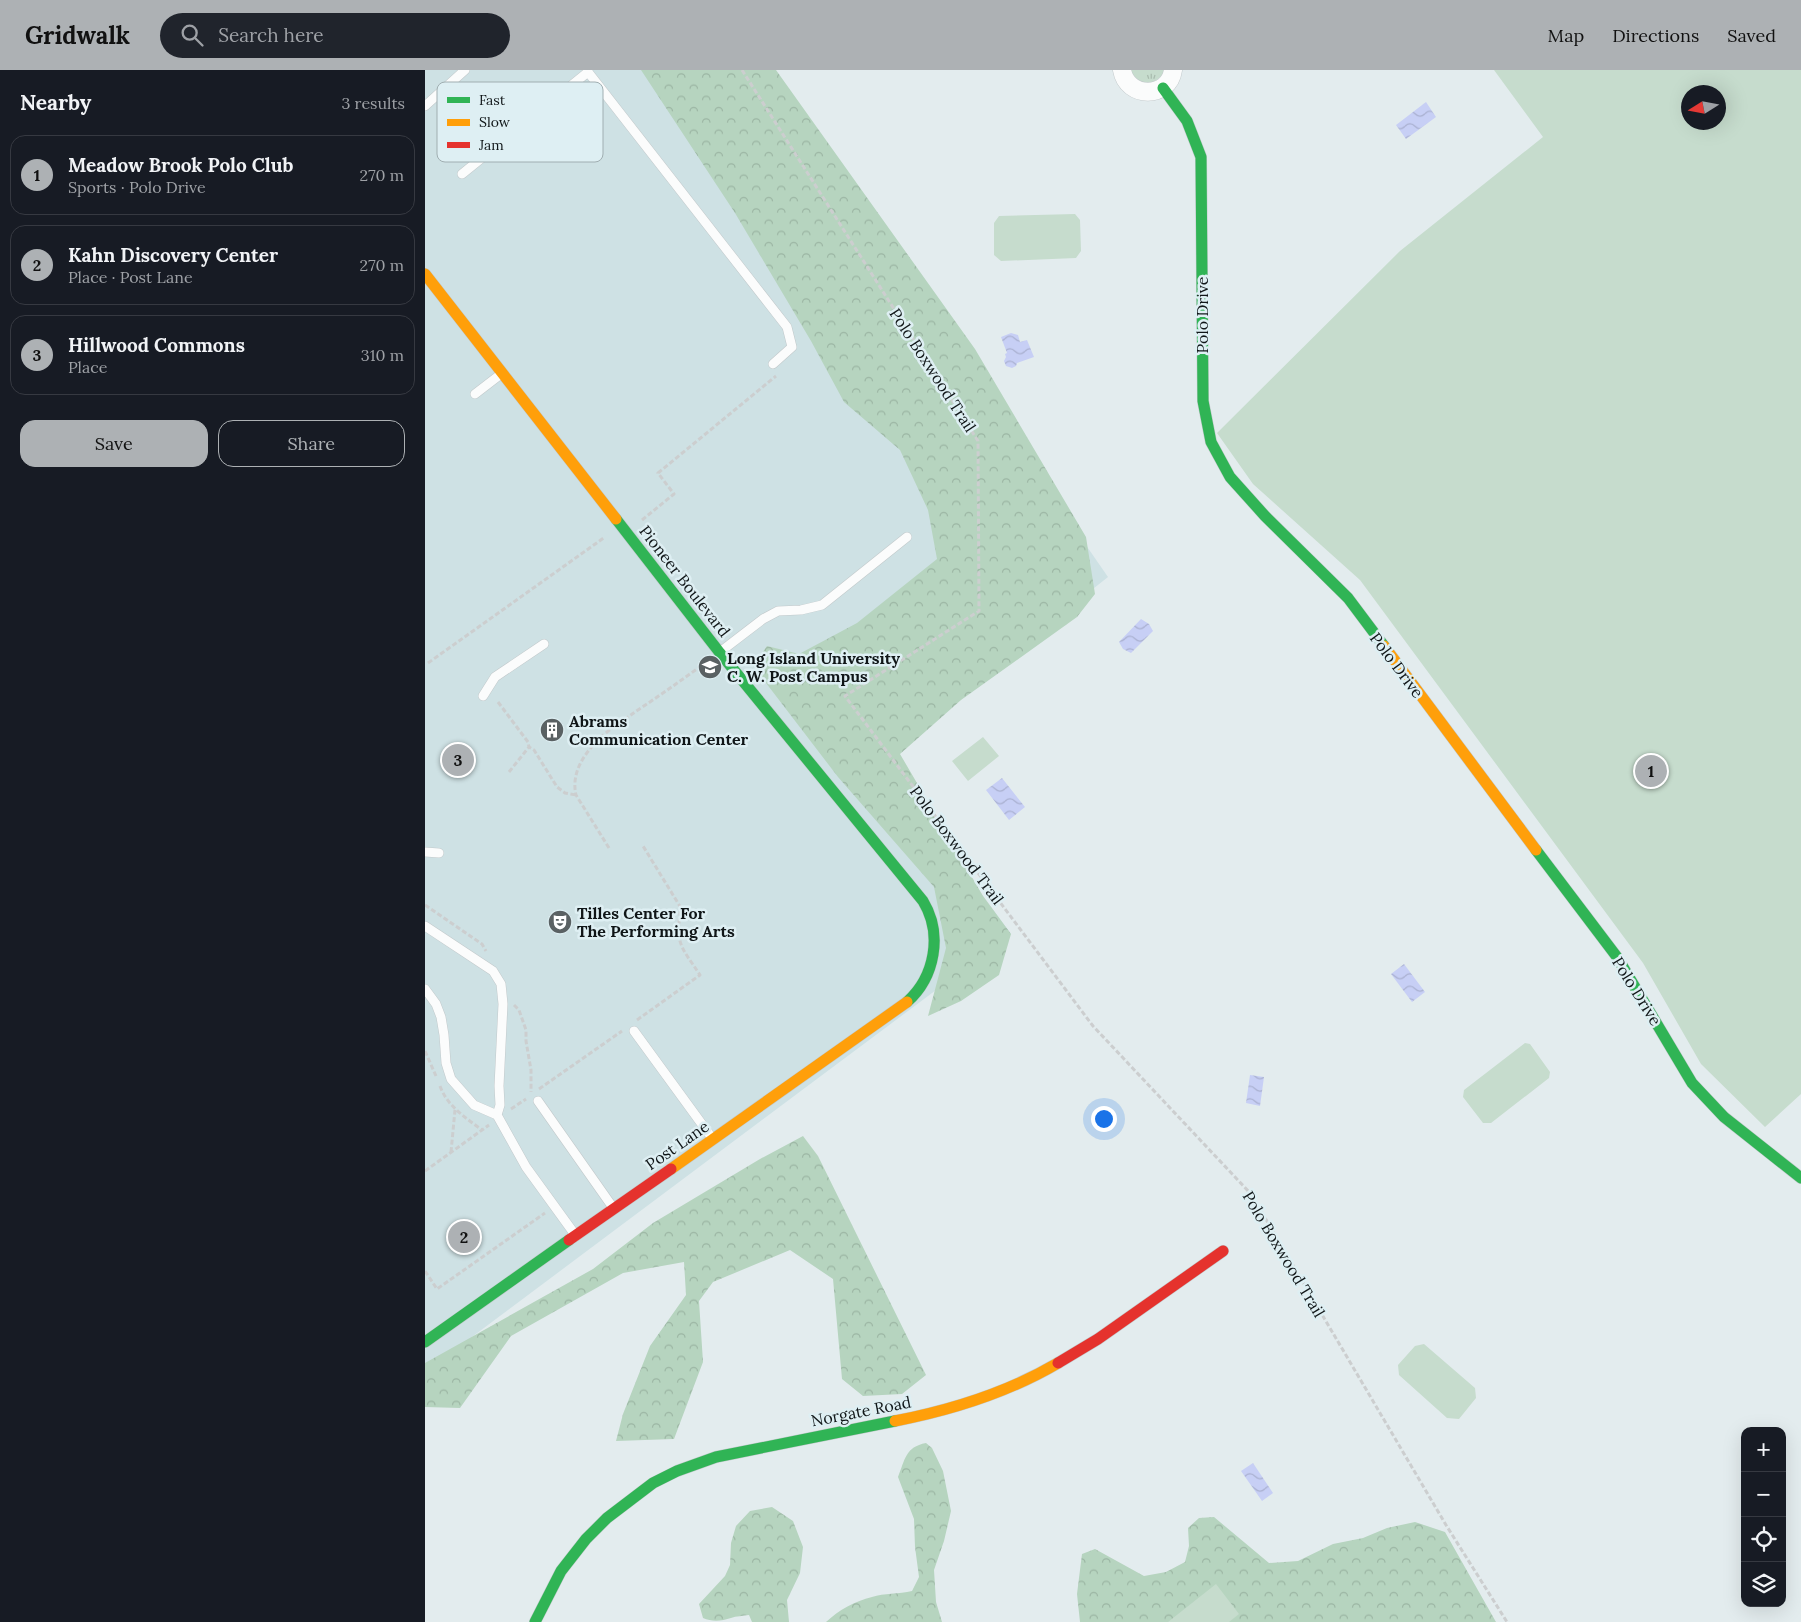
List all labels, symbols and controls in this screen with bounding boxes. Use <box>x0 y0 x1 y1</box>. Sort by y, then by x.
search box <box>160 13 510 58</box>
text: Gridwalk <box>25 20 130 51</box>
icon: search <box>178 21 206 49</box>
text: Search here <box>218 23 324 47</box>
text: Map <box>1548 24 1584 47</box>
text: Directions <box>1612 24 1699 47</box>
text: Saved <box>1727 24 1776 47</box>
legend <box>437 82 603 162</box>
north arrow <box>1681 85 1726 130</box>
text: Nearby <box>20 89 91 116</box>
text: Fast <box>479 91 506 109</box>
text: 3 results <box>341 93 405 113</box>
text: Slow <box>479 113 511 131</box>
text: Jam <box>478 136 504 154</box>
text: Meadow Brook Polo Club <box>68 153 293 177</box>
text: 1 <box>34 165 40 185</box>
text: 270 m <box>360 165 404 185</box>
text: Sports · Polo Drive <box>68 177 206 197</box>
text: Kahn Discovery Center <box>68 243 278 267</box>
text: 2 <box>33 255 41 275</box>
text: 270 m <box>360 255 404 275</box>
text: Place · Post Lane <box>68 267 193 287</box>
street label: Polo Drive <box>1192 276 1212 353</box>
street label: Polo Boxwood Trail <box>886 304 980 436</box>
text: Hillwood Commons <box>68 333 245 357</box>
text: 3 <box>33 345 41 365</box>
text: 310 m <box>361 345 404 365</box>
text: Place <box>68 357 107 377</box>
button: Save <box>20 420 208 467</box>
button: Share <box>218 420 405 467</box>
street label: Pioneer Boulevard <box>635 521 735 641</box>
street label: Polo Drive <box>1366 628 1428 702</box>
place label: Long Island University C. W. Post Campus <box>727 648 900 686</box>
school or university icon: Long Island University C. W. Post Campus <box>697 654 723 680</box>
place label: Abrams Communication Center <box>569 711 749 749</box>
building icon: Abrams Communication Center <box>539 717 565 743</box>
pin: 3 <box>442 741 474 779</box>
pin: 1 <box>1635 752 1667 790</box>
street label: Polo Boxwood Trail <box>906 782 1008 908</box>
place label: Tilles Center For The Performing Arts <box>577 903 735 941</box>
theatre icon: Tilles Center For The Performing Arts <box>547 909 573 935</box>
street label: Polo Drive <box>1608 953 1666 1029</box>
your location <box>1091 1106 1117 1132</box>
street label: Post Lane <box>641 1116 713 1174</box>
street label: Polo Boxwood Trail <box>1238 1187 1330 1321</box>
pin: 2 <box>448 1218 480 1256</box>
street label: Norgate Road <box>809 1391 913 1430</box>
map controls <box>1741 1427 1786 1607</box>
button: + <box>1741 1427 1786 1472</box>
button: − <box>1741 1472 1786 1517</box>
button: locate <box>1741 1517 1786 1562</box>
button: layers <box>1741 1562 1786 1607</box>

